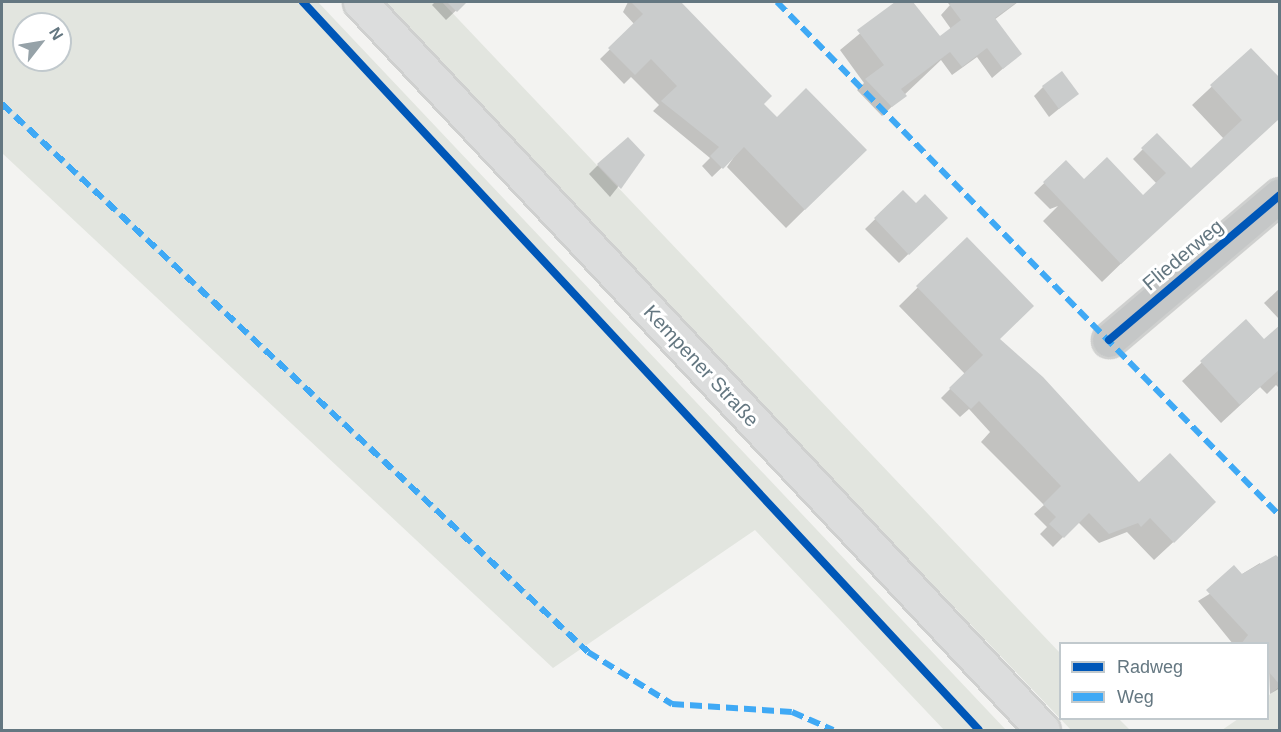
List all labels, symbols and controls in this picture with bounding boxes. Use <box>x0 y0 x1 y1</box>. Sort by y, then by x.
north arrow <box>12 12 72 72</box>
text: N <box>46 24 66 43</box>
street label: Fliederweg <box>1138 214 1228 296</box>
street label: Kempener Straße <box>638 300 764 432</box>
legend <box>1059 642 1269 720</box>
text: Radweg <box>1117 657 1183 677</box>
text: Weg <box>1117 687 1154 707</box>

